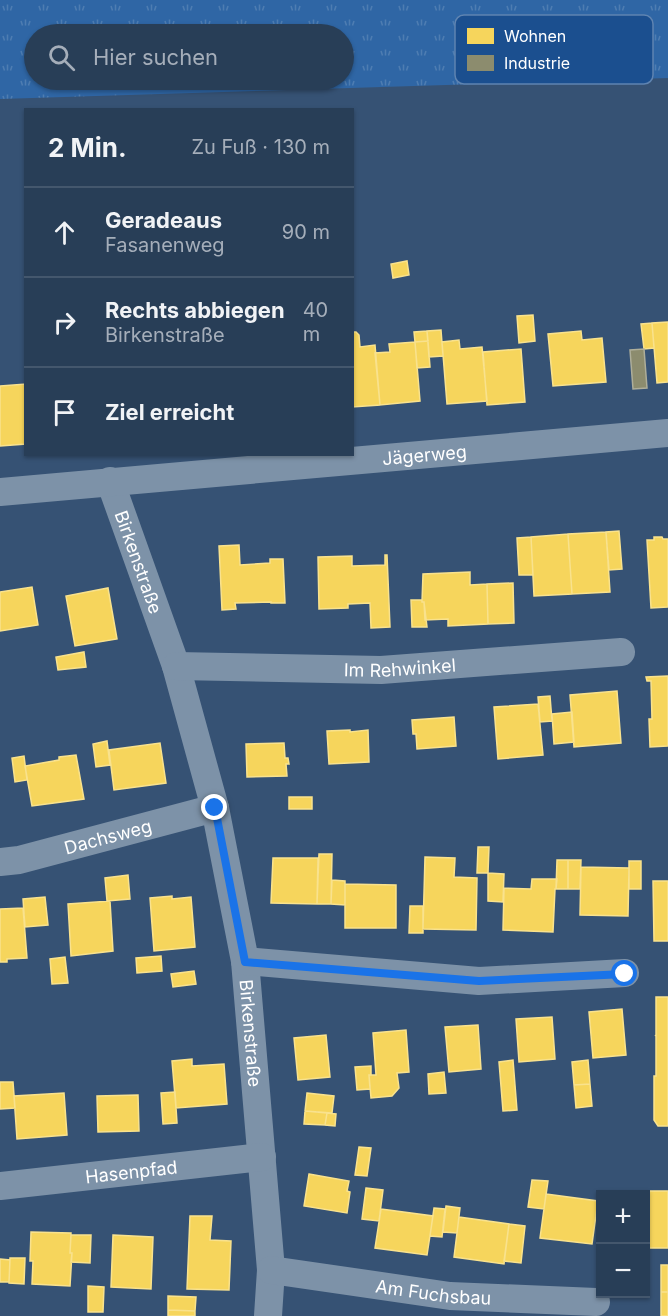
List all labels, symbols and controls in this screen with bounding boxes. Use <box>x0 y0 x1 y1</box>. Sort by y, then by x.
legend <box>455 15 653 84</box>
search box <box>24 24 354 90</box>
text: Wohnen <box>504 26 566 46</box>
icon: search <box>45 41 78 74</box>
text: Hier suchen <box>93 44 218 70</box>
text: Industrie <box>504 53 570 73</box>
text: 2 Min. <box>48 132 127 163</box>
text: Zu Fuß · 130 m <box>191 135 330 159</box>
text: Geradeaus <box>105 207 222 233</box>
icon: ahead <box>48 216 81 249</box>
text: 90 m <box>282 220 330 244</box>
text: Fasanenweg <box>105 233 225 257</box>
text: Rechts abbiegen <box>105 297 285 323</box>
text: 40 m <box>303 298 328 346</box>
icon: right <box>48 306 81 339</box>
text: Birkenstraße <box>105 323 225 347</box>
icon: arrive <box>48 396 81 429</box>
text: Ziel erreicht <box>105 399 234 425</box>
street label: Jägerweg <box>381 440 468 469</box>
street label: Birkenstraße <box>111 508 167 616</box>
street label: Im Rehwinkel <box>344 654 457 681</box>
route end <box>201 794 227 820</box>
street label: Dachsweg <box>62 815 154 858</box>
route start <box>611 960 637 986</box>
street label: Birkenstraße <box>236 979 266 1088</box>
street label: Hasenpfad <box>84 1156 178 1187</box>
map controls <box>596 1190 650 1298</box>
button: + <box>596 1190 650 1244</box>
button: − <box>596 1244 650 1298</box>
street label: Am Fuchsbau <box>374 1275 492 1308</box>

